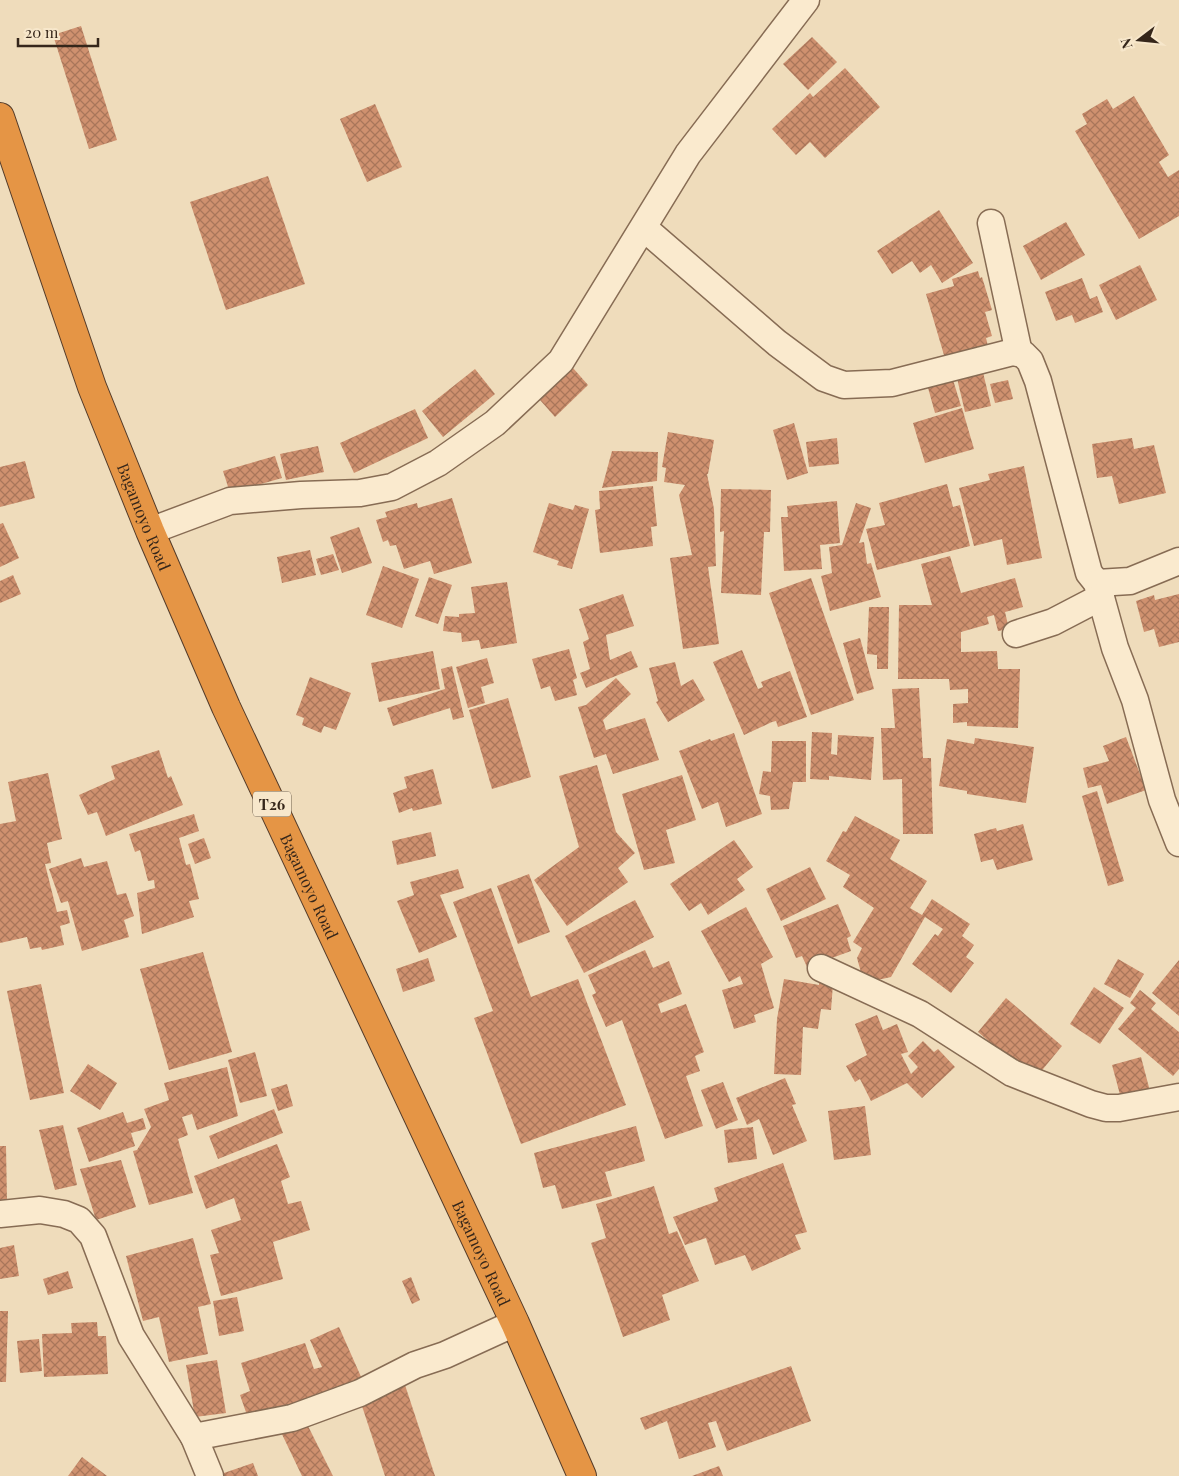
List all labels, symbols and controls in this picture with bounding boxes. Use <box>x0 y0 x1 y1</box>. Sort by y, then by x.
scale bar <box>18 15 98 47</box>
north arrow <box>1114 15 1164 65</box>
text: 20 m <box>25 22 59 42</box>
text: N <box>1115 36 1137 51</box>
street label: Bagamoyo Road <box>113 460 176 573</box>
road number: T26 <box>253 792 291 816</box>
street label: Bagamoyo Road <box>276 830 344 942</box>
street label: Bagamoyo Road <box>448 1197 516 1309</box>

